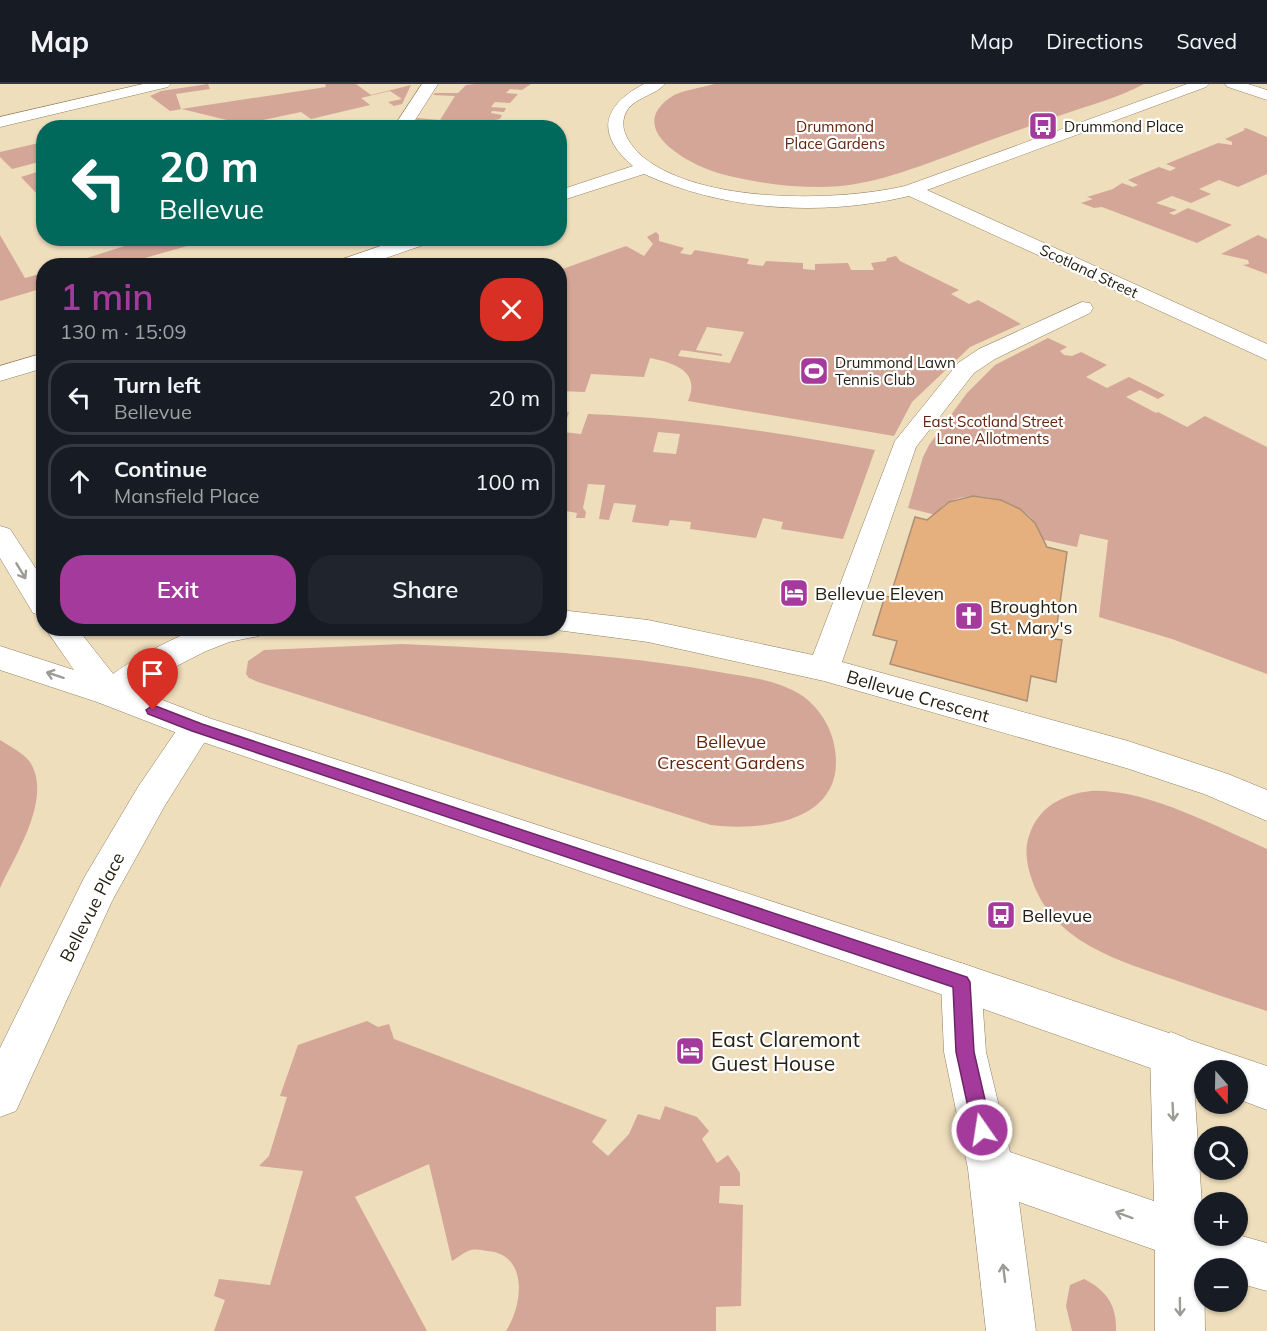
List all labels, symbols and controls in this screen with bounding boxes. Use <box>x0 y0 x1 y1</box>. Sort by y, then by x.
text: Map <box>30 24 89 59</box>
text: Map <box>970 28 1013 54</box>
text: Directions <box>1046 28 1143 54</box>
text: Saved <box>1176 28 1237 54</box>
bus stop icon: Drummond Place <box>1027 110 1059 142</box>
park label: Drummond Place Gardens <box>785 117 885 153</box>
place label: Drummond Place <box>1064 117 1184 136</box>
text: 20 m <box>159 140 259 193</box>
icon: left <box>60 144 138 222</box>
text: Bellevue <box>159 192 264 226</box>
street label: Scotland Street <box>1037 240 1141 302</box>
text: 1 min <box>60 274 154 319</box>
button: close <box>480 278 543 341</box>
text: 130 m · 15:09 <box>60 319 186 344</box>
place label: Drummond Lawn Tennis Club <box>835 353 956 389</box>
sports icon: Drummond Lawn Tennis Club <box>798 355 830 387</box>
text: Turn left <box>114 371 201 399</box>
icon: left <box>63 381 96 414</box>
text: 20 m <box>489 384 540 412</box>
text: Bellevue <box>114 399 192 424</box>
park label: East Scotland Street Lane Allotments <box>923 412 1063 448</box>
text: Continue <box>114 455 207 483</box>
icon: ahead <box>63 465 96 498</box>
text: 100 m <box>475 468 540 496</box>
text: Mansfield Place <box>114 483 260 508</box>
button: Exit <box>60 555 296 624</box>
button: Share <box>308 555 543 624</box>
one-way arrow <box>16 562 28 579</box>
hotel icon: Bellevue Eleven <box>778 577 810 609</box>
place label: Bellevue Eleven <box>815 582 944 605</box>
place label: Broughton St. Mary's <box>990 595 1078 639</box>
church icon: Broughton St. Mary's <box>953 600 985 632</box>
pin <box>127 648 178 710</box>
icon: arrive <box>136 657 169 690</box>
street label: Bellevue Crescent <box>844 665 992 727</box>
one-way arrow <box>46 669 65 680</box>
park label: Bellevue Crescent Gardens <box>657 730 805 774</box>
street label: Bellevue Place <box>55 848 129 966</box>
bus stop icon: Bellevue <box>985 899 1017 931</box>
place label: Bellevue <box>1022 904 1092 927</box>
place label: East Claremont Guest House <box>711 1026 860 1076</box>
hotel icon: East Claremont Guest House <box>674 1035 706 1067</box>
north arrow <box>1194 1060 1248 1114</box>
map controls <box>1194 1060 1248 1312</box>
position arrow <box>950 1098 1014 1162</box>
one-way arrow <box>1168 1101 1179 1121</box>
button: search <box>1194 1126 1248 1180</box>
button: + <box>1194 1192 1248 1246</box>
one-way arrow <box>1115 1208 1134 1219</box>
button: − <box>1194 1258 1248 1312</box>
one-way arrow <box>998 1264 1009 1283</box>
one-way arrow <box>1174 1296 1186 1316</box>

